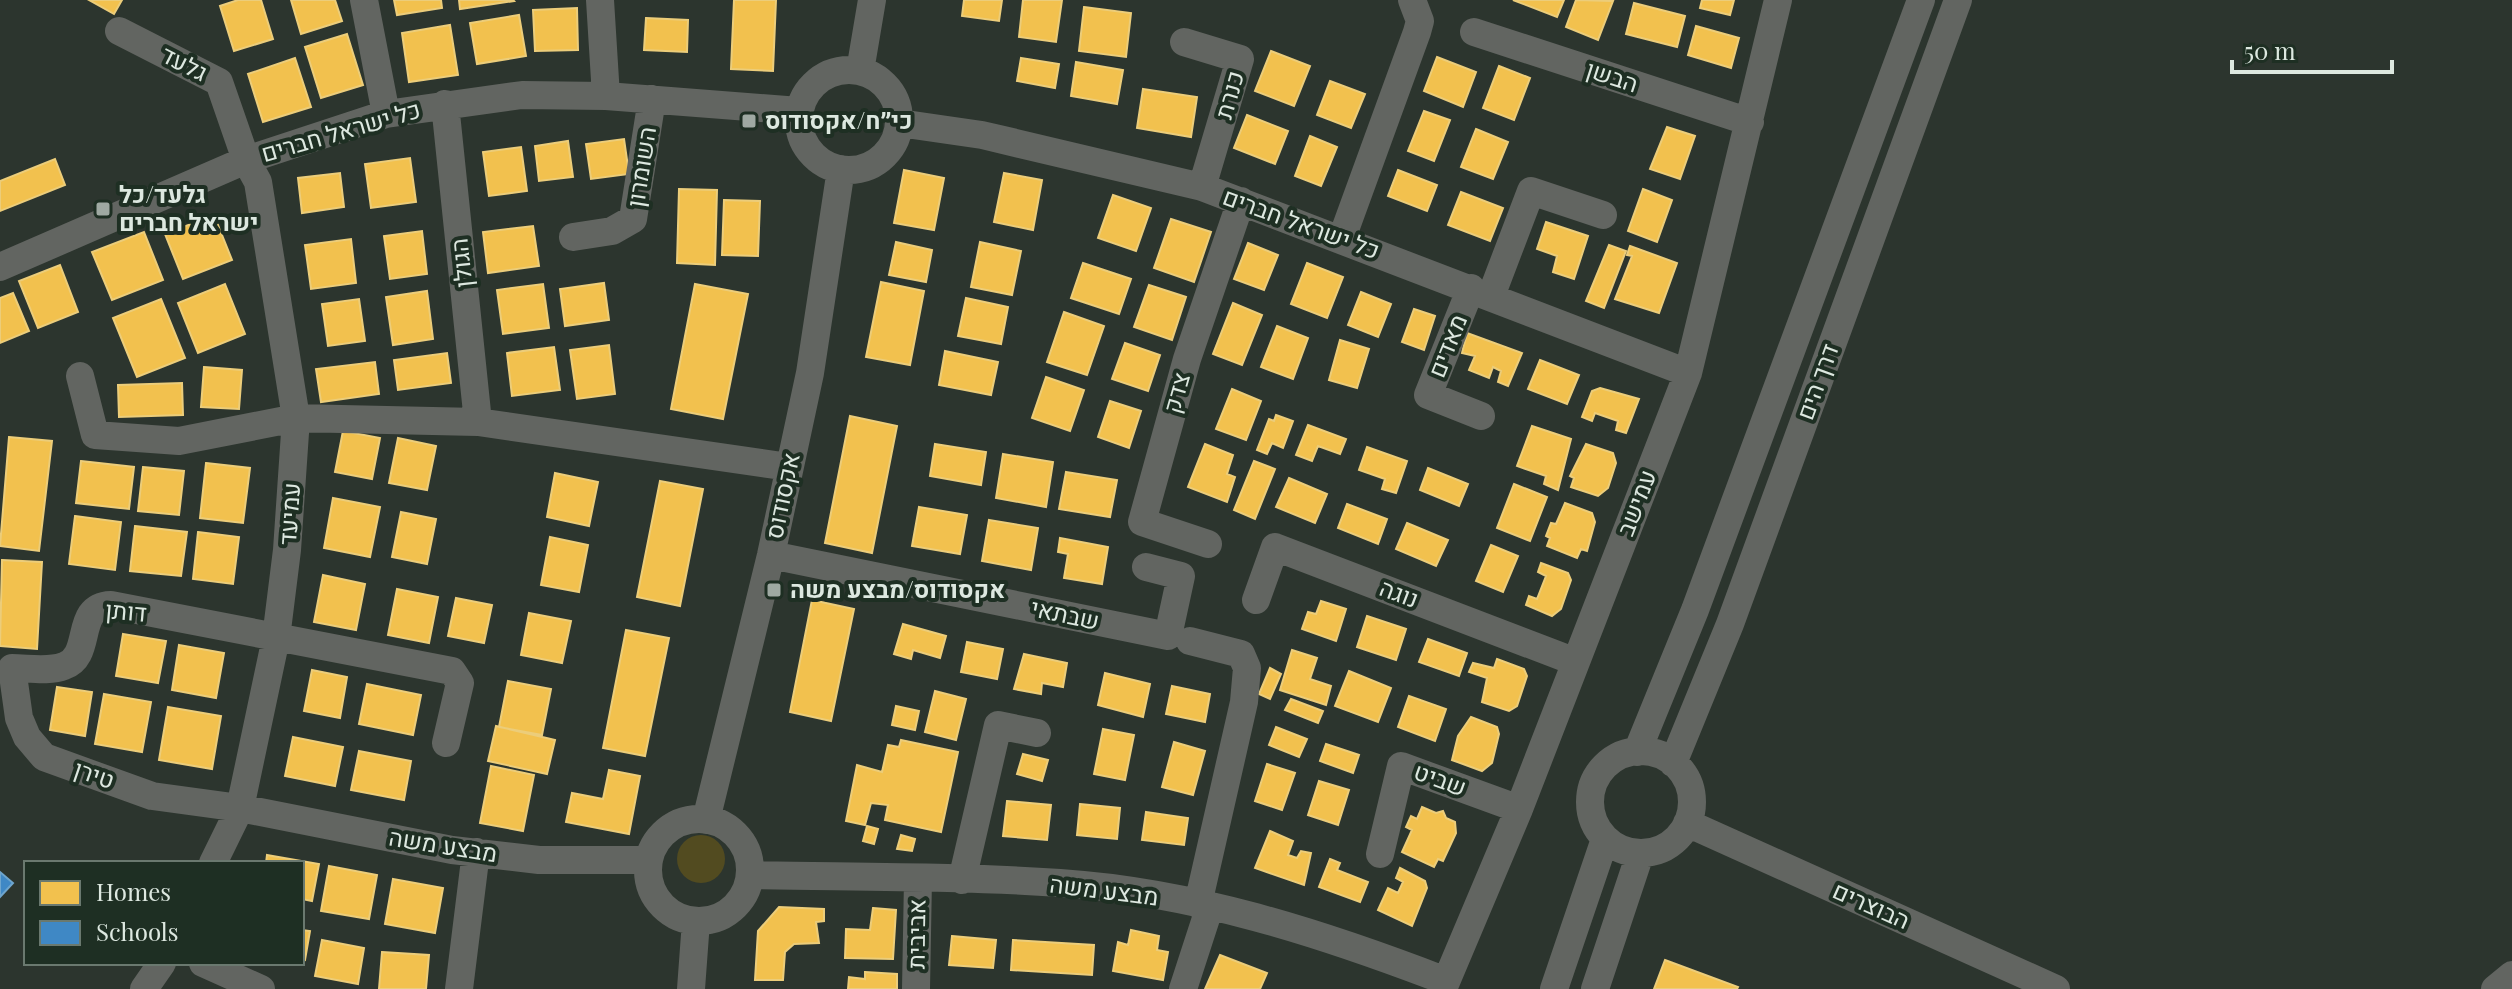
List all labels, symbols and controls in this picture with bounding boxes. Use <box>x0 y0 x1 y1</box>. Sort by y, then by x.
scale bar <box>2232 24 2392 74</box>
text: 50 m <box>2244 34 2296 66</box>
street label: גלעד <box>156 37 214 87</box>
street label: הבשן <box>1583 52 1643 98</box>
street label: כנרת <box>1206 67 1250 122</box>
street label: כל ישראל חברים <box>257 92 424 168</box>
place label: כי״ח/אקסודוס <box>765 103 913 135</box>
marker: כי״ח/אקסודוס <box>740 112 758 130</box>
street label: השומרון <box>618 124 662 209</box>
place label: גלעד/כל ישראל חברים <box>119 177 258 237</box>
street label: כל ישראל חברים <box>1219 179 1384 265</box>
marker: גלעד/כל ישראל חברים <box>94 200 112 218</box>
street label: הגולן <box>442 237 479 290</box>
street label: מאדים <box>1419 309 1473 382</box>
street label: דרך הים <box>1788 339 1845 424</box>
street label: צדק <box>1154 369 1196 416</box>
street label: אקסודוס <box>756 449 806 542</box>
street label: עמישב <box>1608 465 1662 540</box>
street label: עמיעד <box>270 481 306 546</box>
street label: נוגה <box>1376 570 1424 614</box>
place label: אקסודוס/מבצע משה <box>790 572 1005 604</box>
marker: אקסודוס/מבצע משה <box>765 581 783 599</box>
street label: שבתאי <box>1028 590 1103 636</box>
street label: דותן <box>104 592 148 628</box>
street label: טירן <box>70 751 119 795</box>
street label: שביט <box>1410 754 1471 802</box>
street label: מבצע משה <box>387 820 500 868</box>
legend <box>24 861 304 965</box>
street label: מבצע משה <box>1048 866 1160 912</box>
street label: הבוצרים <box>1828 873 1915 935</box>
text: Homes <box>96 875 171 907</box>
street label: אביבית <box>898 899 932 969</box>
text: Schools <box>96 915 178 947</box>

